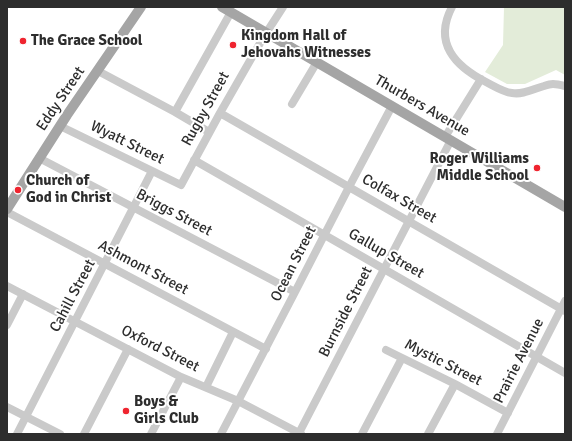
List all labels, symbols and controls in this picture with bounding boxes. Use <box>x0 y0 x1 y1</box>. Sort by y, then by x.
place label: Kingdom Hall of Jehovahs Witnesses <box>241 27 371 62</box>
place label: The Grace School <box>31 32 143 50</box>
marker: The Grace School <box>18 36 28 46</box>
marker: Kingdom Hall of Jehovahs Witnesses <box>228 40 238 50</box>
street label: Eddy Street <box>33 63 89 135</box>
street label: Rugby Street <box>178 69 234 149</box>
street label: Thurbers Avenue <box>371 71 473 141</box>
street label: Wyatt Street <box>87 117 167 169</box>
place label: Roger Williams Middle School <box>429 150 529 185</box>
marker: Roger Williams Middle School <box>532 163 542 173</box>
street label: Colfax Street <box>359 170 439 228</box>
place label: Church of God in Christ <box>26 172 111 207</box>
marker: Church of God in Christ <box>13 185 23 195</box>
street label: Briggs Street <box>133 185 215 241</box>
street label: Ocean Street <box>267 223 321 305</box>
street label: Gallup Street <box>345 225 427 283</box>
street label: Ashmont Street <box>95 237 191 299</box>
street label: Cahill Street <box>46 257 100 335</box>
street label: Burnside Street <box>315 264 377 360</box>
street label: Prairie Avenue <box>490 316 548 406</box>
street label: Oxford Street <box>118 322 202 376</box>
street label: Mystic Street <box>401 336 485 390</box>
place label: Boys & Girls Club <box>134 393 199 428</box>
marker: Boys & Girls Club <box>121 406 131 416</box>

